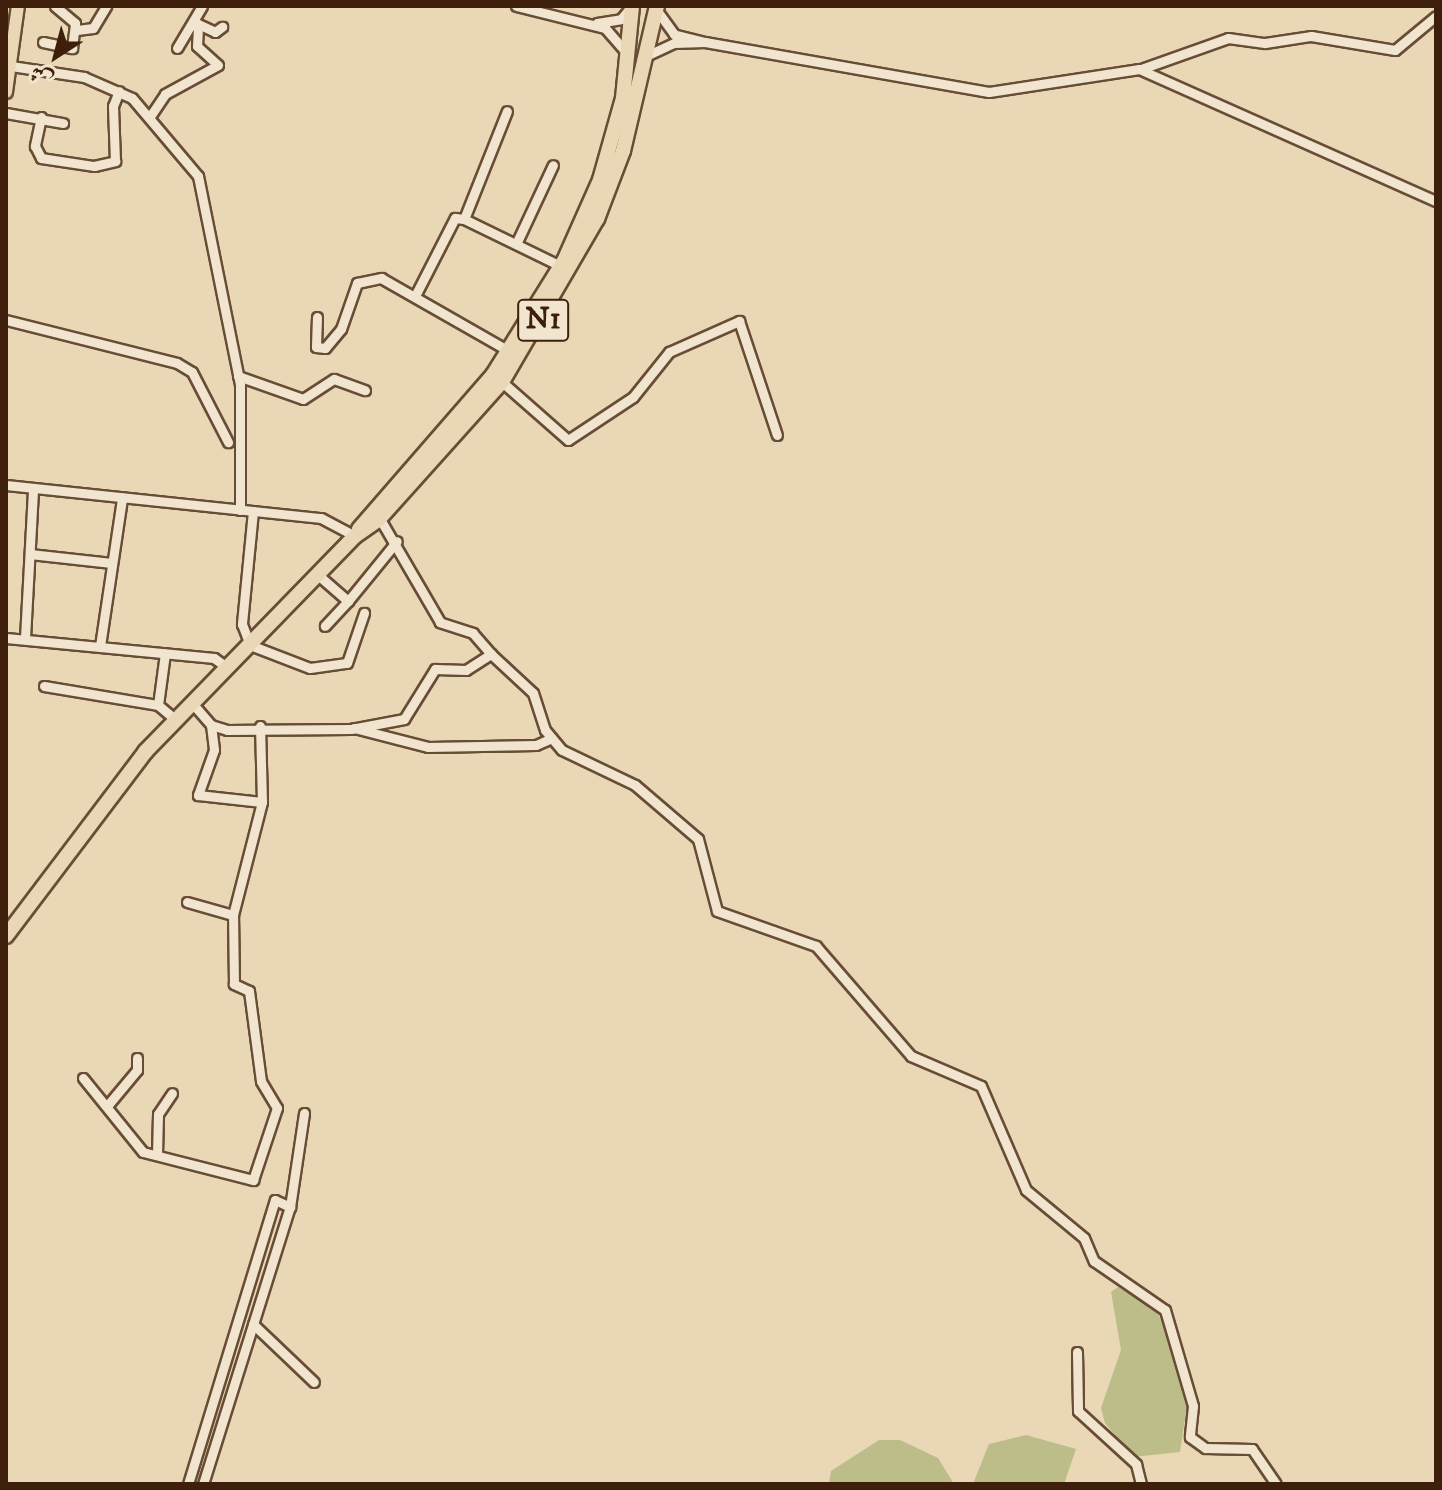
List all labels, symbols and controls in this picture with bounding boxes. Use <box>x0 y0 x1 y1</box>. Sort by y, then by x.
north arrow <box>16 16 96 96</box>
text: ش <box>25 58 58 93</box>
road number: N1 <box>517 294 569 346</box>

